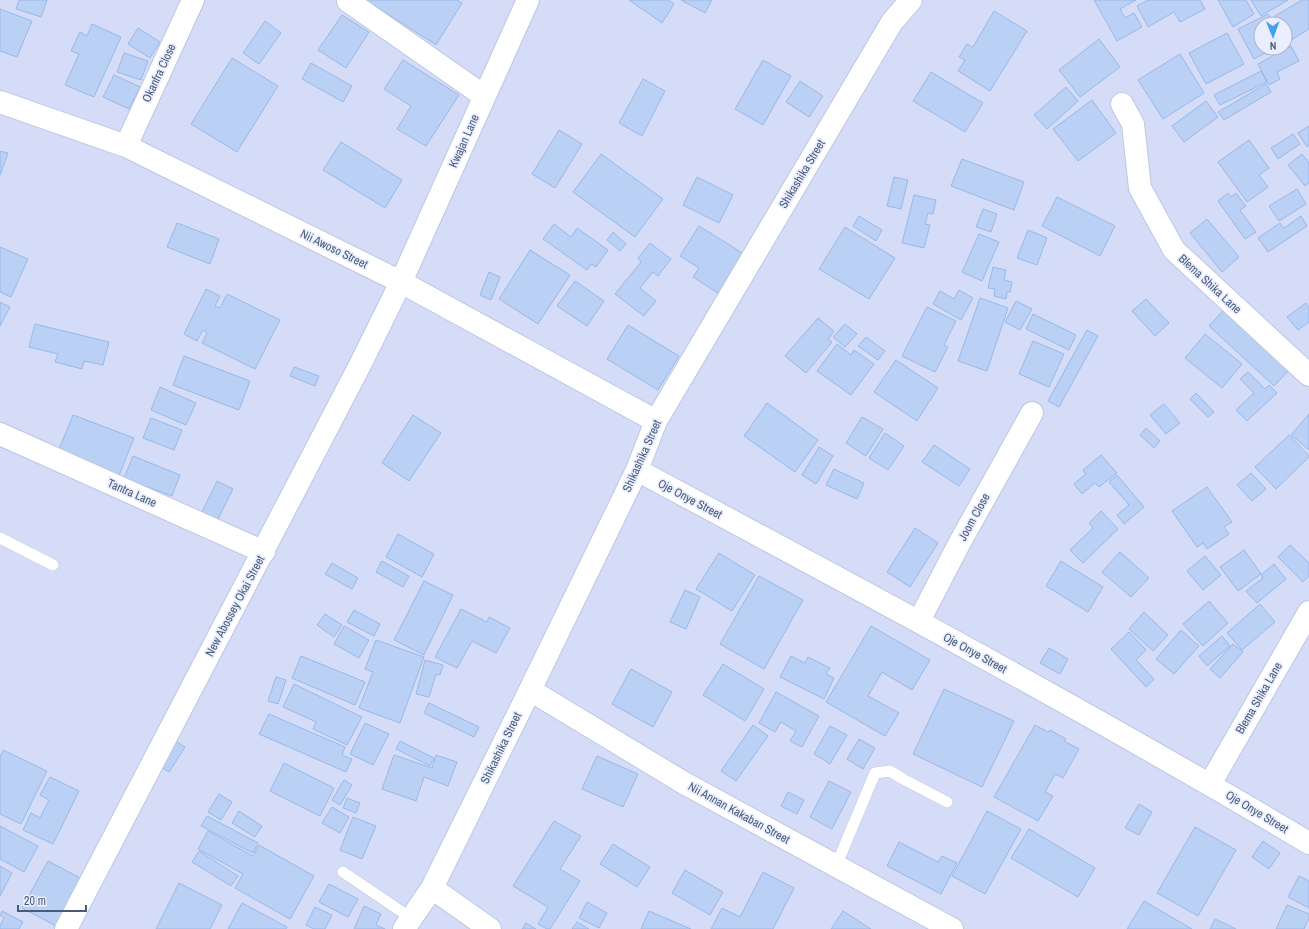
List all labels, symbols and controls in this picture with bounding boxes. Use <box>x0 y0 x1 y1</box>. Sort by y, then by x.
north arrow <box>1253 16 1293 56</box>
text: N <box>1270 39 1277 53</box>
street label: Okanfra Close <box>138 41 180 105</box>
street label: Kwajan Lane <box>445 112 483 170</box>
street label: Shikashika Street <box>775 136 829 211</box>
street label: Nii Awoso Street <box>298 226 371 272</box>
street label: Blema Shika Lane <box>1175 251 1245 317</box>
street label: Shikashika Street <box>619 417 665 495</box>
street label: Tantra Lane <box>105 475 159 511</box>
street label: Oje Onye Street <box>655 475 725 523</box>
street label: Joom Close <box>954 490 994 544</box>
street label: New Abossey Okai Street <box>202 553 269 659</box>
street label: Oje Onye Street <box>940 629 1010 677</box>
street label: Blema Shika Lane <box>1232 659 1286 737</box>
street label: Shikashika Street <box>477 709 525 786</box>
street label: Nii Annan Kakaban Street <box>685 778 793 848</box>
street label: Oje Onye Street <box>1223 787 1292 837</box>
scale bar <box>18 887 86 913</box>
text: 20 m <box>24 893 46 909</box>

